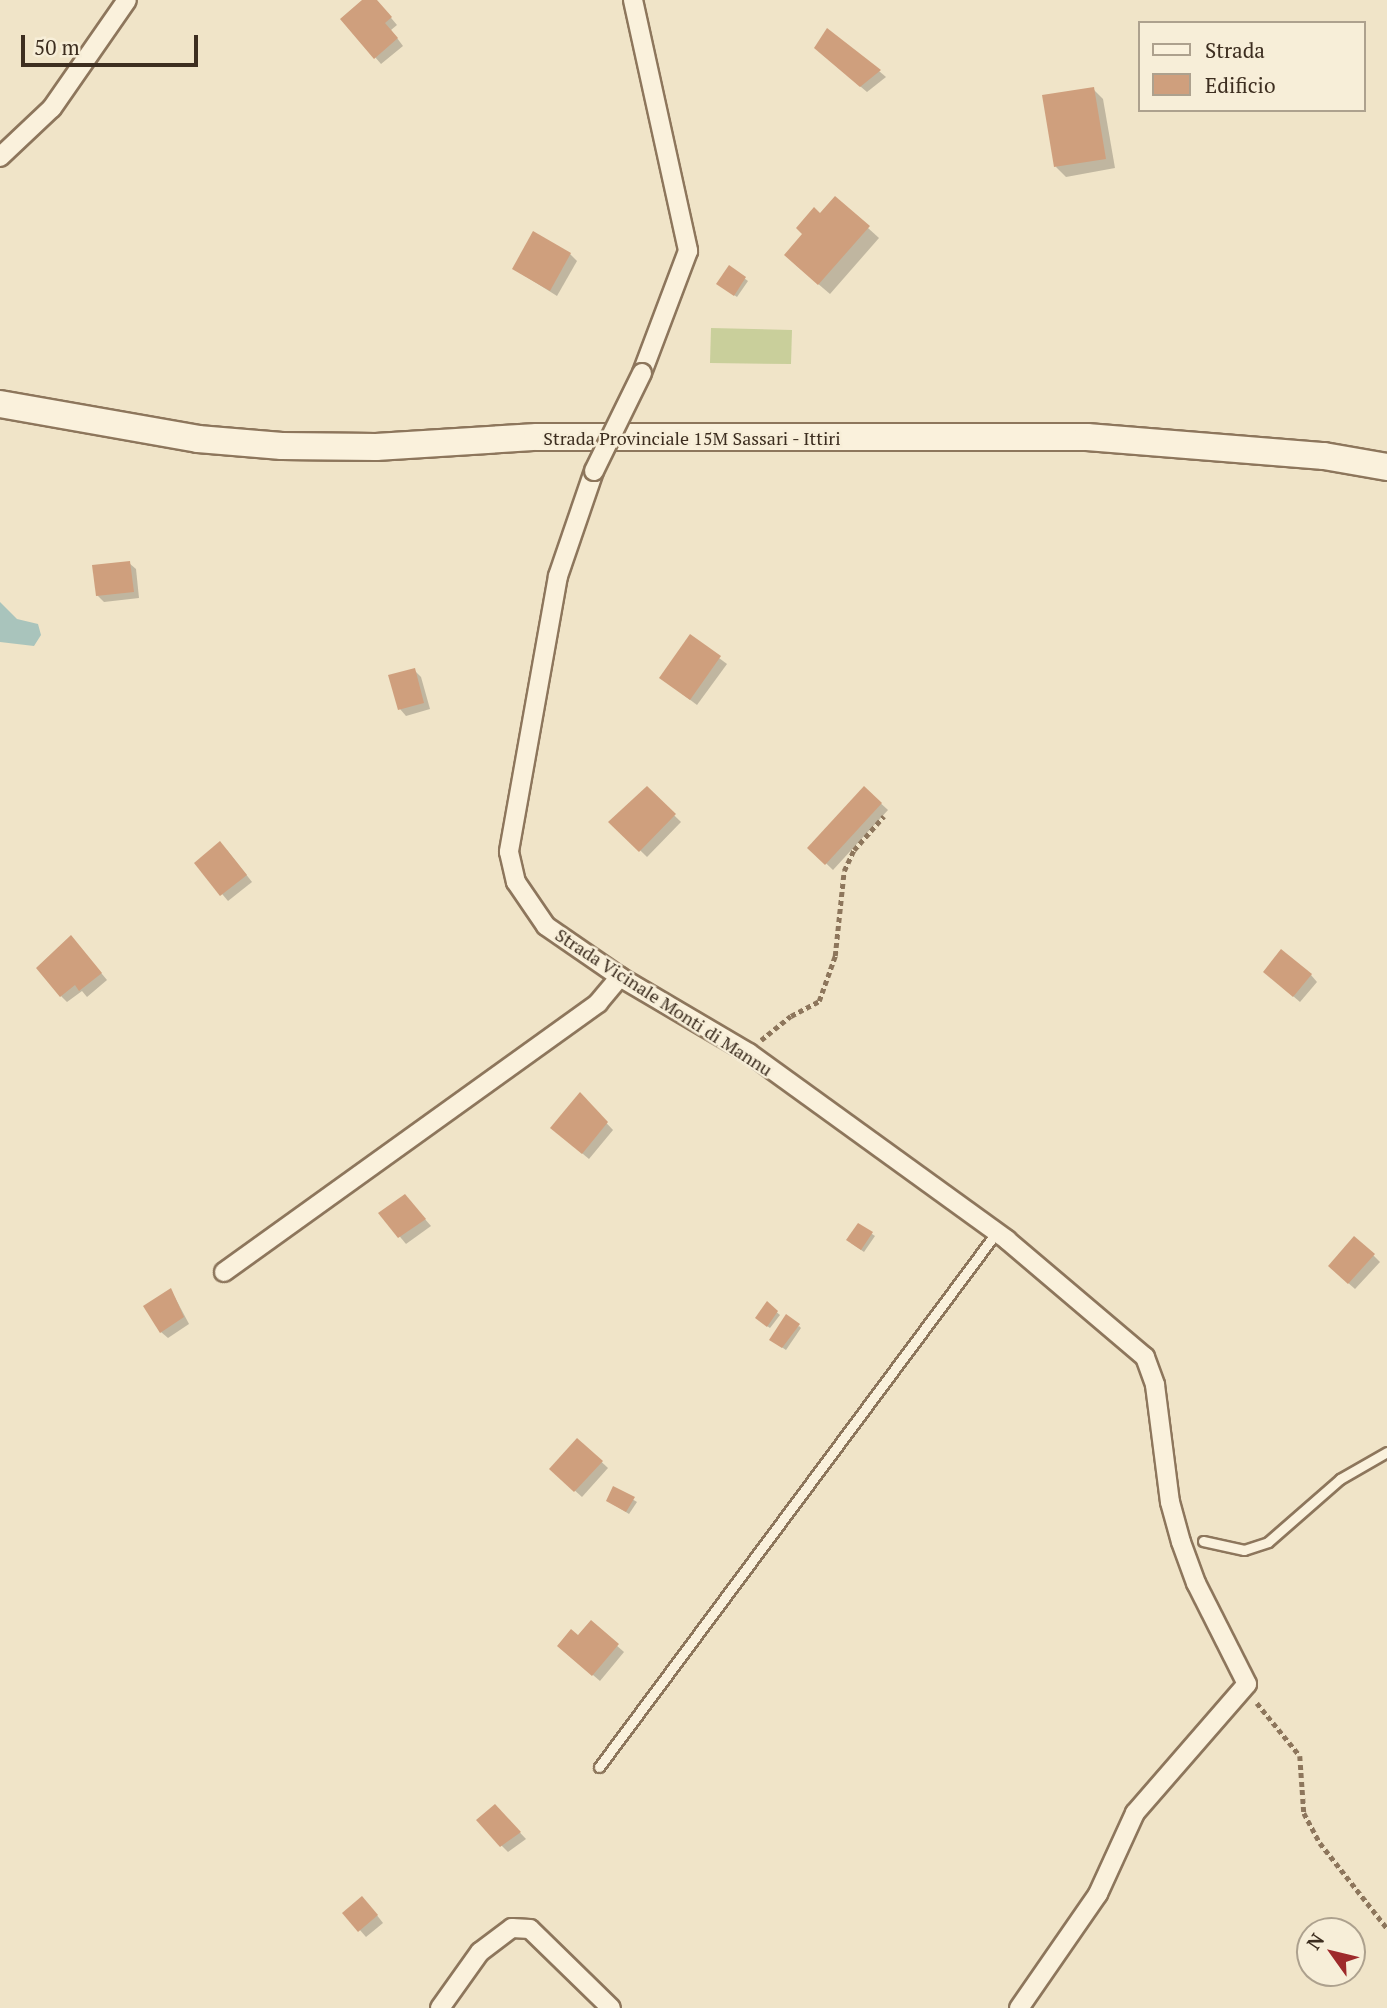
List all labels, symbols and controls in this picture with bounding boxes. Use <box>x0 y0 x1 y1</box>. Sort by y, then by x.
scale bar <box>24 21 201 65</box>
legend <box>1138 21 1366 112</box>
text: 50 m <box>34 33 80 61</box>
text: Strada <box>1205 36 1265 64</box>
text: Edificio <box>1205 71 1276 99</box>
street label: Strada Provinciale 15M Sassari - Ittiri <box>543 427 841 449</box>
street label: Strada Vicinale Monti di Mannu <box>551 924 777 1080</box>
north arrow <box>1296 1917 1366 1987</box>
text: N <box>1300 1928 1329 1954</box>

